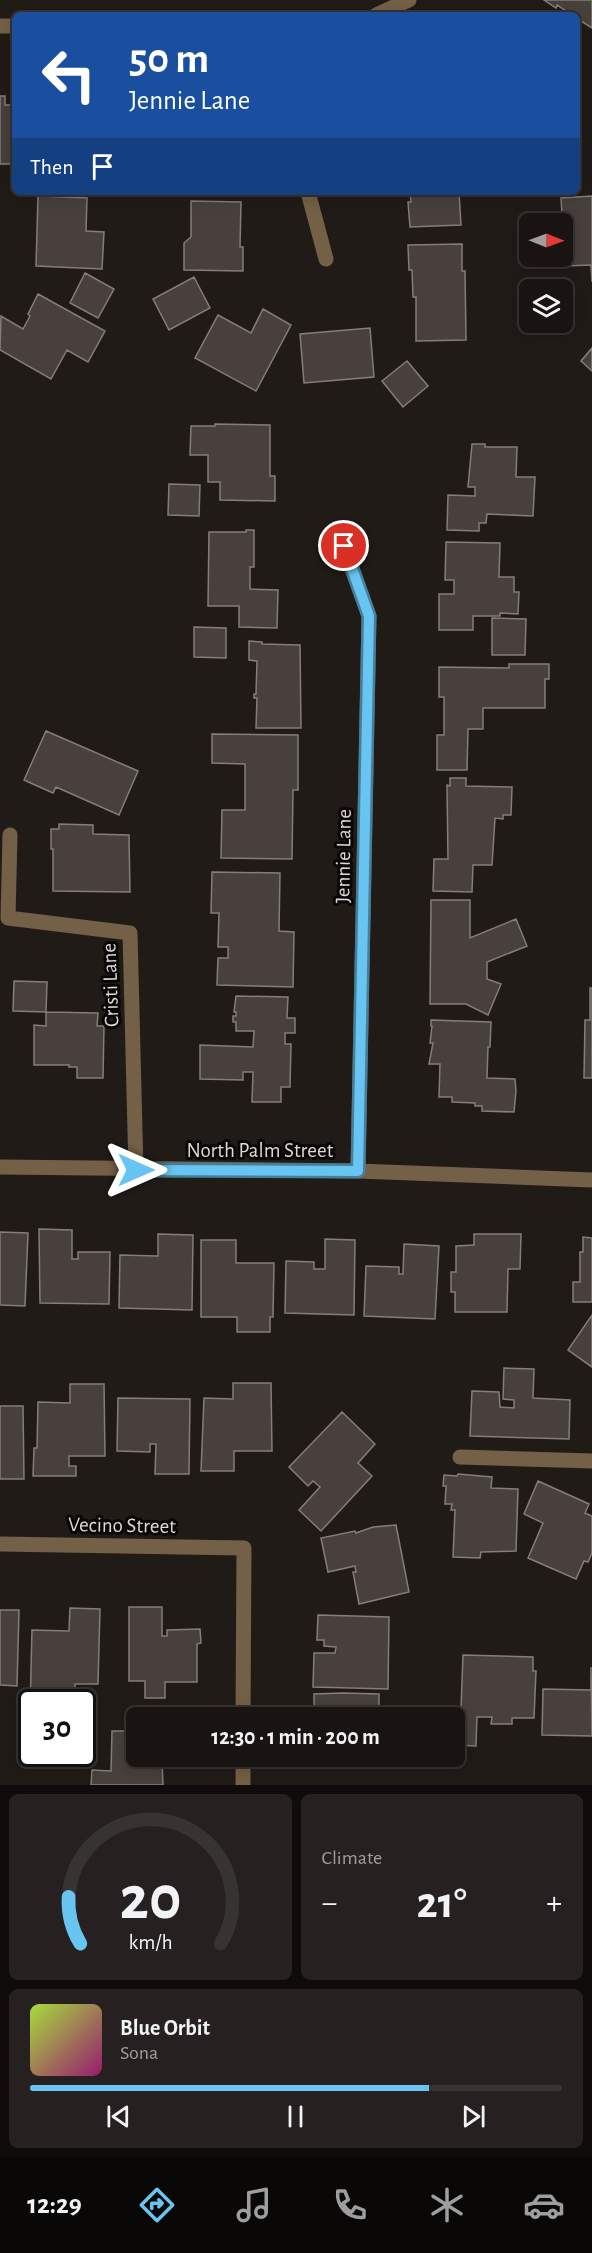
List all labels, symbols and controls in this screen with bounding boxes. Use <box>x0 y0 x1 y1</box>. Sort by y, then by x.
icon: left <box>30 36 108 114</box>
text: 50 m <box>129 38 209 80</box>
text: Jennie Lane <box>129 87 250 114</box>
icon: arrive <box>86 150 119 183</box>
text: Then <box>30 156 74 178</box>
north arrow <box>519 213 573 267</box>
map controls <box>519 213 573 333</box>
button: layers <box>519 279 573 333</box>
pin <box>318 520 369 571</box>
icon: arrive <box>327 529 360 562</box>
street label: Jennie Lane <box>332 809 355 903</box>
street label: Cristi Lane <box>99 943 122 1027</box>
position arrow <box>104 1138 168 1202</box>
street label: North Palm Street <box>187 1140 334 1161</box>
street label: Vecino Street <box>68 1514 176 1537</box>
speed limit sign: 30 <box>18 1689 96 1767</box>
text: 12:30 · 1 min · 200 m <box>211 1726 380 1748</box>
text: Climate <box>322 1848 382 1868</box>
text: 20 <box>119 1868 181 1930</box>
text: 21° <box>416 1881 467 1926</box>
text: − <box>322 1887 337 1920</box>
text: + <box>546 1887 562 1920</box>
text: km/h <box>128 1932 172 1953</box>
text: Blue Orbit <box>120 2017 210 2039</box>
text: Sona <box>120 2043 158 2063</box>
icon: previous <box>102 2100 135 2133</box>
icon: pause <box>279 2100 312 2133</box>
icon: next <box>457 2100 490 2133</box>
icon: directions <box>136 2184 178 2226</box>
icon: music <box>233 2184 275 2226</box>
icon: phone <box>329 2184 371 2226</box>
icon: climate <box>426 2184 468 2226</box>
icon: car <box>523 2184 565 2226</box>
text: 12:29 <box>27 2191 82 2218</box>

